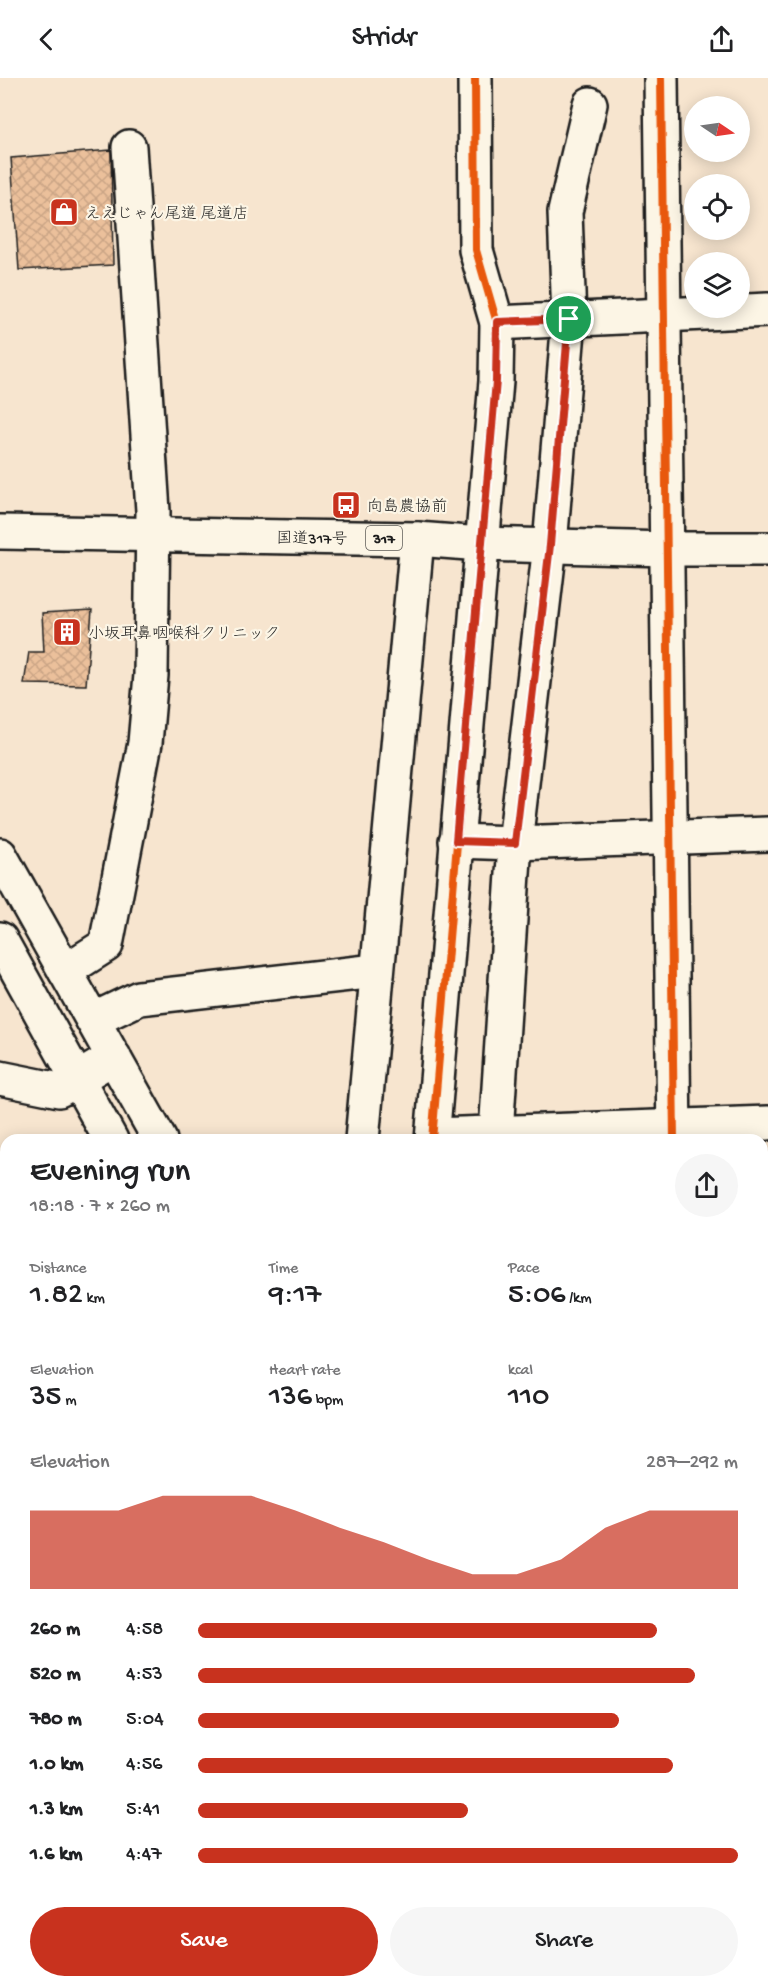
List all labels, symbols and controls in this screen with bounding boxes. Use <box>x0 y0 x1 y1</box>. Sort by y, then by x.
icon: back <box>30 23 63 56</box>
text: Stridr <box>352 23 416 55</box>
icon: share <box>705 23 738 56</box>
north arrow <box>684 96 750 162</box>
map controls <box>684 96 750 318</box>
button: locate <box>684 174 750 240</box>
shop icon: ええじゃん尾道 尾道店 <box>48 196 80 228</box>
place label: ええじゃん尾道 尾道店 <box>85 205 248 225</box>
button: layers <box>684 252 750 318</box>
pin <box>543 293 594 344</box>
icon: arrive <box>552 302 585 335</box>
bus stop icon: 向島農協前 <box>330 489 362 521</box>
place label: 向島農協前 <box>367 497 447 518</box>
road number: 317 <box>366 526 402 550</box>
street label: 国道317号 <box>276 529 348 551</box>
building icon: 小坂耳鼻咽喉科クリニック <box>51 616 83 648</box>
place label: 小坂耳鼻咽喉科クリニック <box>88 624 280 645</box>
text: Evening run <box>30 1154 190 1192</box>
button: share <box>675 1154 738 1217</box>
text: 18:18 · 7 × 260 m <box>30 1196 170 1219</box>
text: Distance <box>30 1260 87 1279</box>
text: Time <box>269 1260 298 1279</box>
text: Pace <box>508 1260 539 1279</box>
text: 1.82 <box>30 1279 83 1314</box>
text: 9:17 <box>269 1279 321 1314</box>
text: 5:06 <box>508 1279 565 1314</box>
text: km <box>83 1290 105 1309</box>
text: /km <box>565 1290 592 1309</box>
text: Elevation <box>30 1362 94 1381</box>
text: Heart rate <box>269 1362 341 1381</box>
text: kcal <box>508 1362 533 1381</box>
text: 35 <box>30 1381 61 1416</box>
text: 136 <box>269 1381 312 1416</box>
text: 110 <box>508 1381 549 1416</box>
text: m <box>61 1392 77 1411</box>
text: bpm <box>312 1392 343 1411</box>
text: Elevation <box>30 1452 110 1475</box>
text: 287–292 m <box>646 1452 738 1475</box>
text: 260 m <box>30 1619 80 1642</box>
text: 4:58 <box>126 1619 163 1642</box>
text: 520 m <box>30 1664 81 1687</box>
text: 4:53 <box>126 1664 163 1687</box>
text: 780 m <box>30 1709 82 1732</box>
text: 5:04 <box>126 1709 164 1732</box>
text: 1.0 km <box>30 1754 84 1777</box>
text: 4:56 <box>126 1754 162 1777</box>
text: 1.3 km <box>30 1799 83 1822</box>
text: 5:41 <box>126 1799 160 1822</box>
text: 1.6 km <box>30 1844 82 1867</box>
text: 4:47 <box>126 1844 162 1867</box>
button: Save <box>30 1907 378 1976</box>
button: Share <box>390 1907 738 1976</box>

